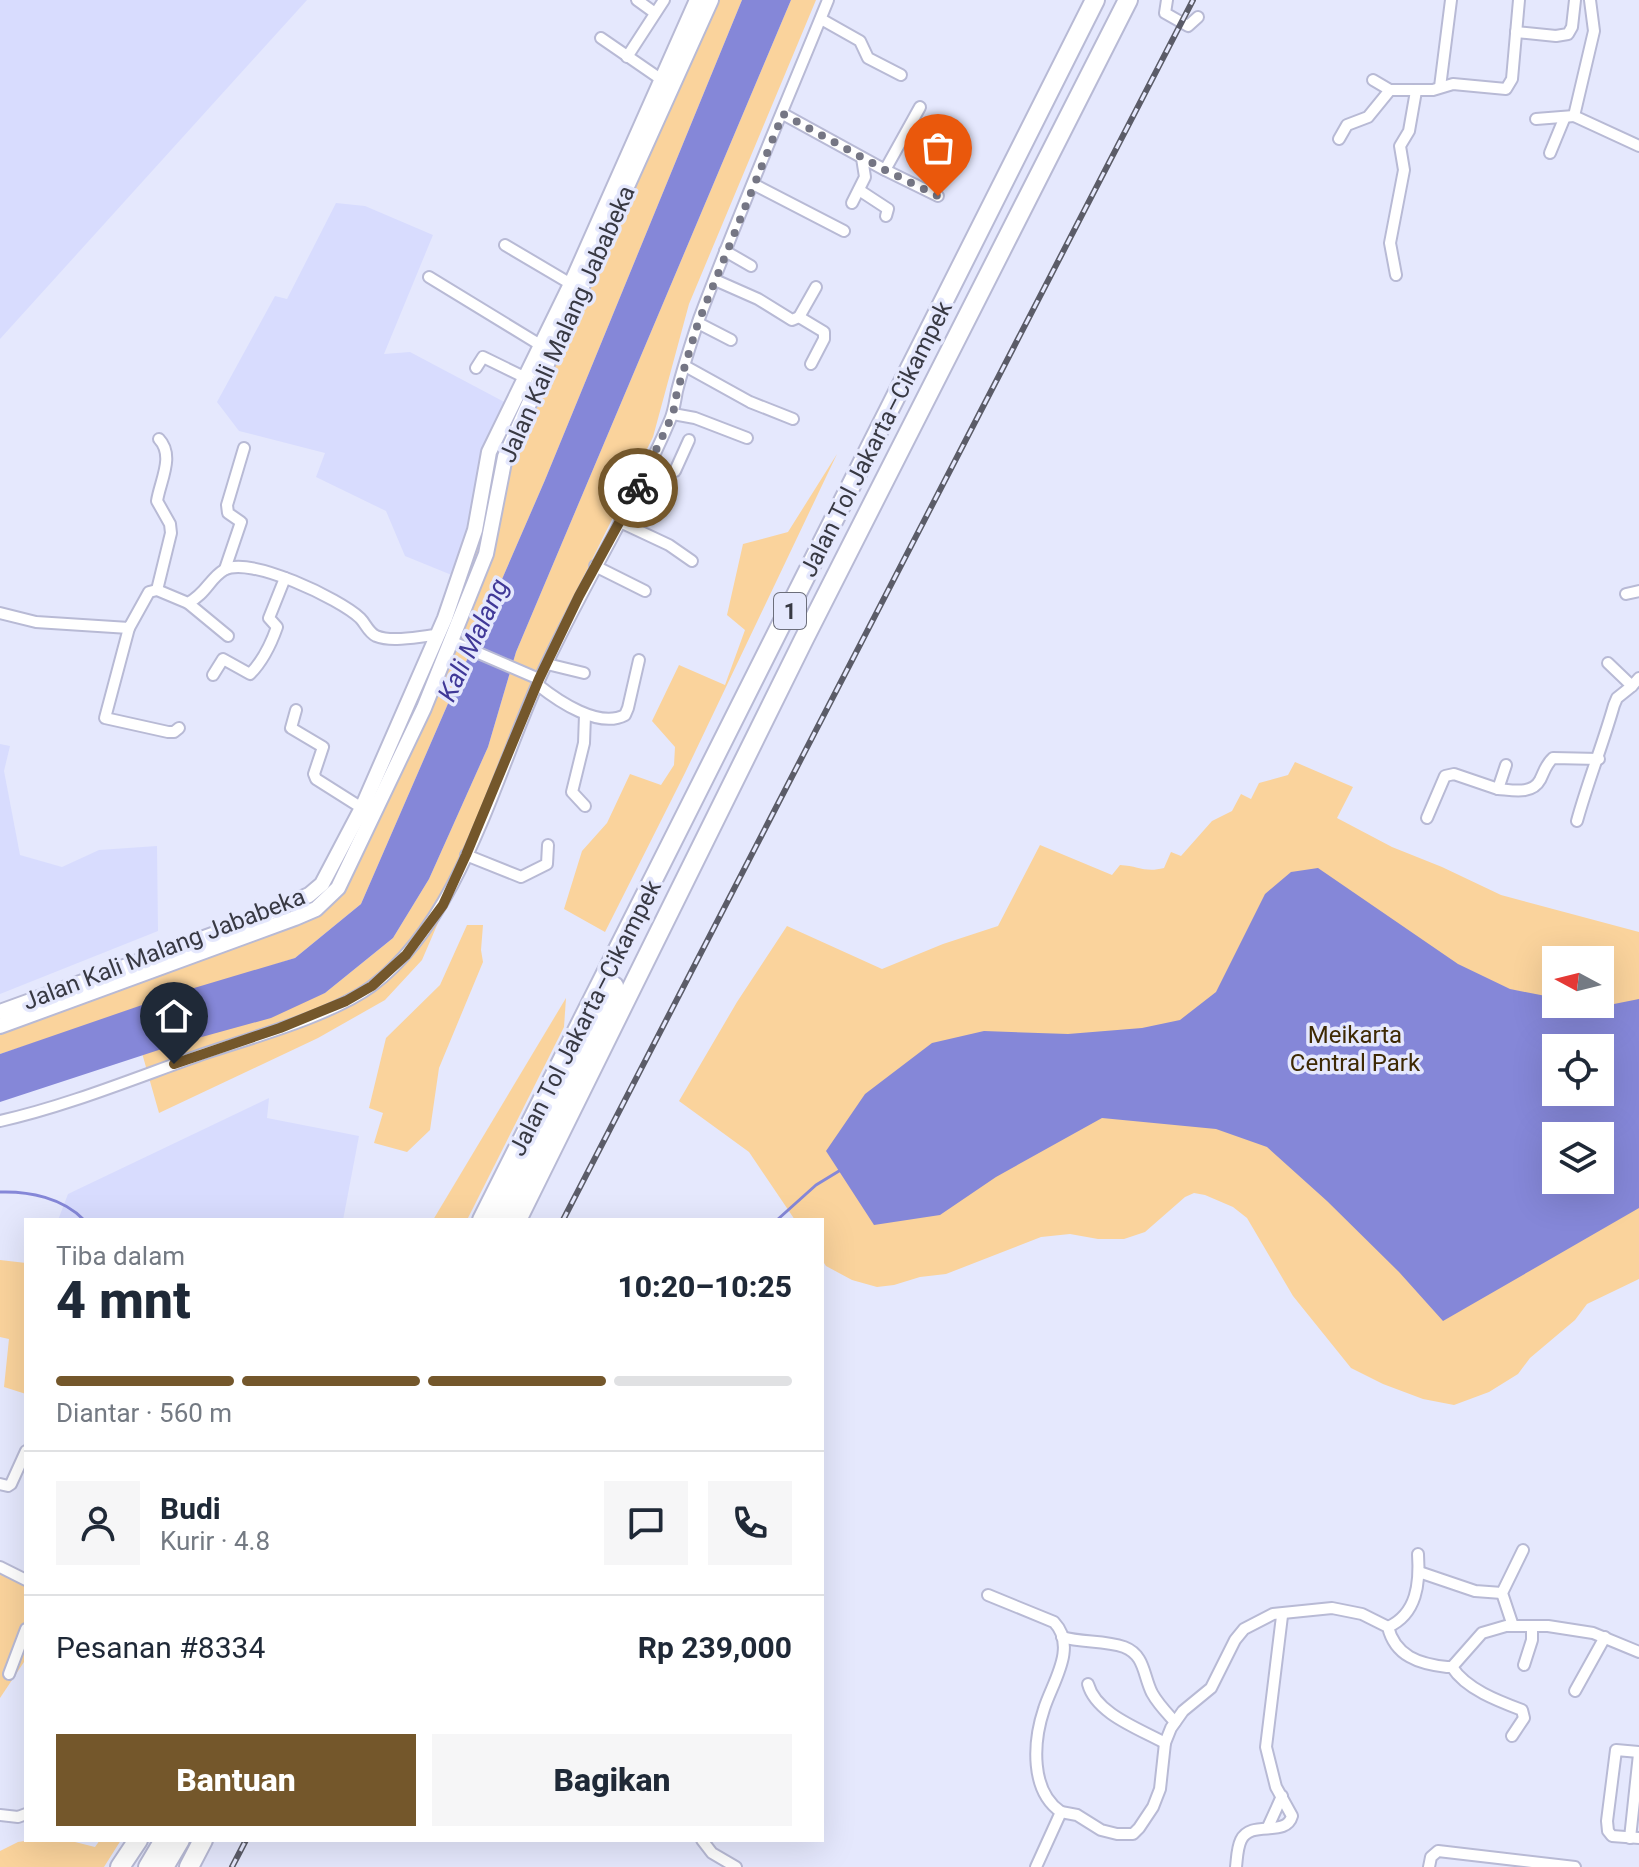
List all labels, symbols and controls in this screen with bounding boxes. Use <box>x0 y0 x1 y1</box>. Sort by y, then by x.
pin <box>904 114 972 196</box>
icon: bag <box>916 126 960 170</box>
street label: Jalan Kali Malang Jababeka <box>493 181 641 467</box>
street label: Jalan Tol Jakarta–Cikampek <box>794 296 958 581</box>
courier <box>598 448 678 528</box>
icon: bike <box>616 466 660 510</box>
water label: Kali Malang <box>432 574 514 706</box>
road number: 1 <box>774 593 806 629</box>
street label: Jalan Tol Jakarta–Cikampek <box>503 875 667 1160</box>
street label: Jalan Kali Malang Jababeka <box>19 882 309 1016</box>
north arrow <box>1542 946 1614 1018</box>
map controls <box>1542 946 1614 1194</box>
pin <box>140 982 208 1064</box>
icon: home <box>152 994 196 1038</box>
park label: Meikarta Central Park <box>1290 1021 1421 1077</box>
button: locate <box>1542 1034 1614 1106</box>
button: layers <box>1542 1122 1614 1194</box>
text: Tiba dalam <box>56 1241 185 1271</box>
text: 10:20–10:25 <box>617 1269 792 1304</box>
text: 4 mnt <box>56 1270 191 1331</box>
text: Diantar · 560 m <box>56 1398 232 1428</box>
button: person <box>56 1481 140 1565</box>
button: chat <box>604 1481 688 1565</box>
button: phone <box>708 1481 792 1565</box>
text: Budi <box>160 1491 221 1526</box>
text: Kurir · 4.8 <box>160 1526 270 1556</box>
text: Pesanan #8334 <box>56 1630 265 1665</box>
text: Rp 239,000 <box>638 1630 792 1665</box>
button: Bantuan <box>56 1734 416 1826</box>
button: Bagikan <box>432 1734 792 1826</box>

